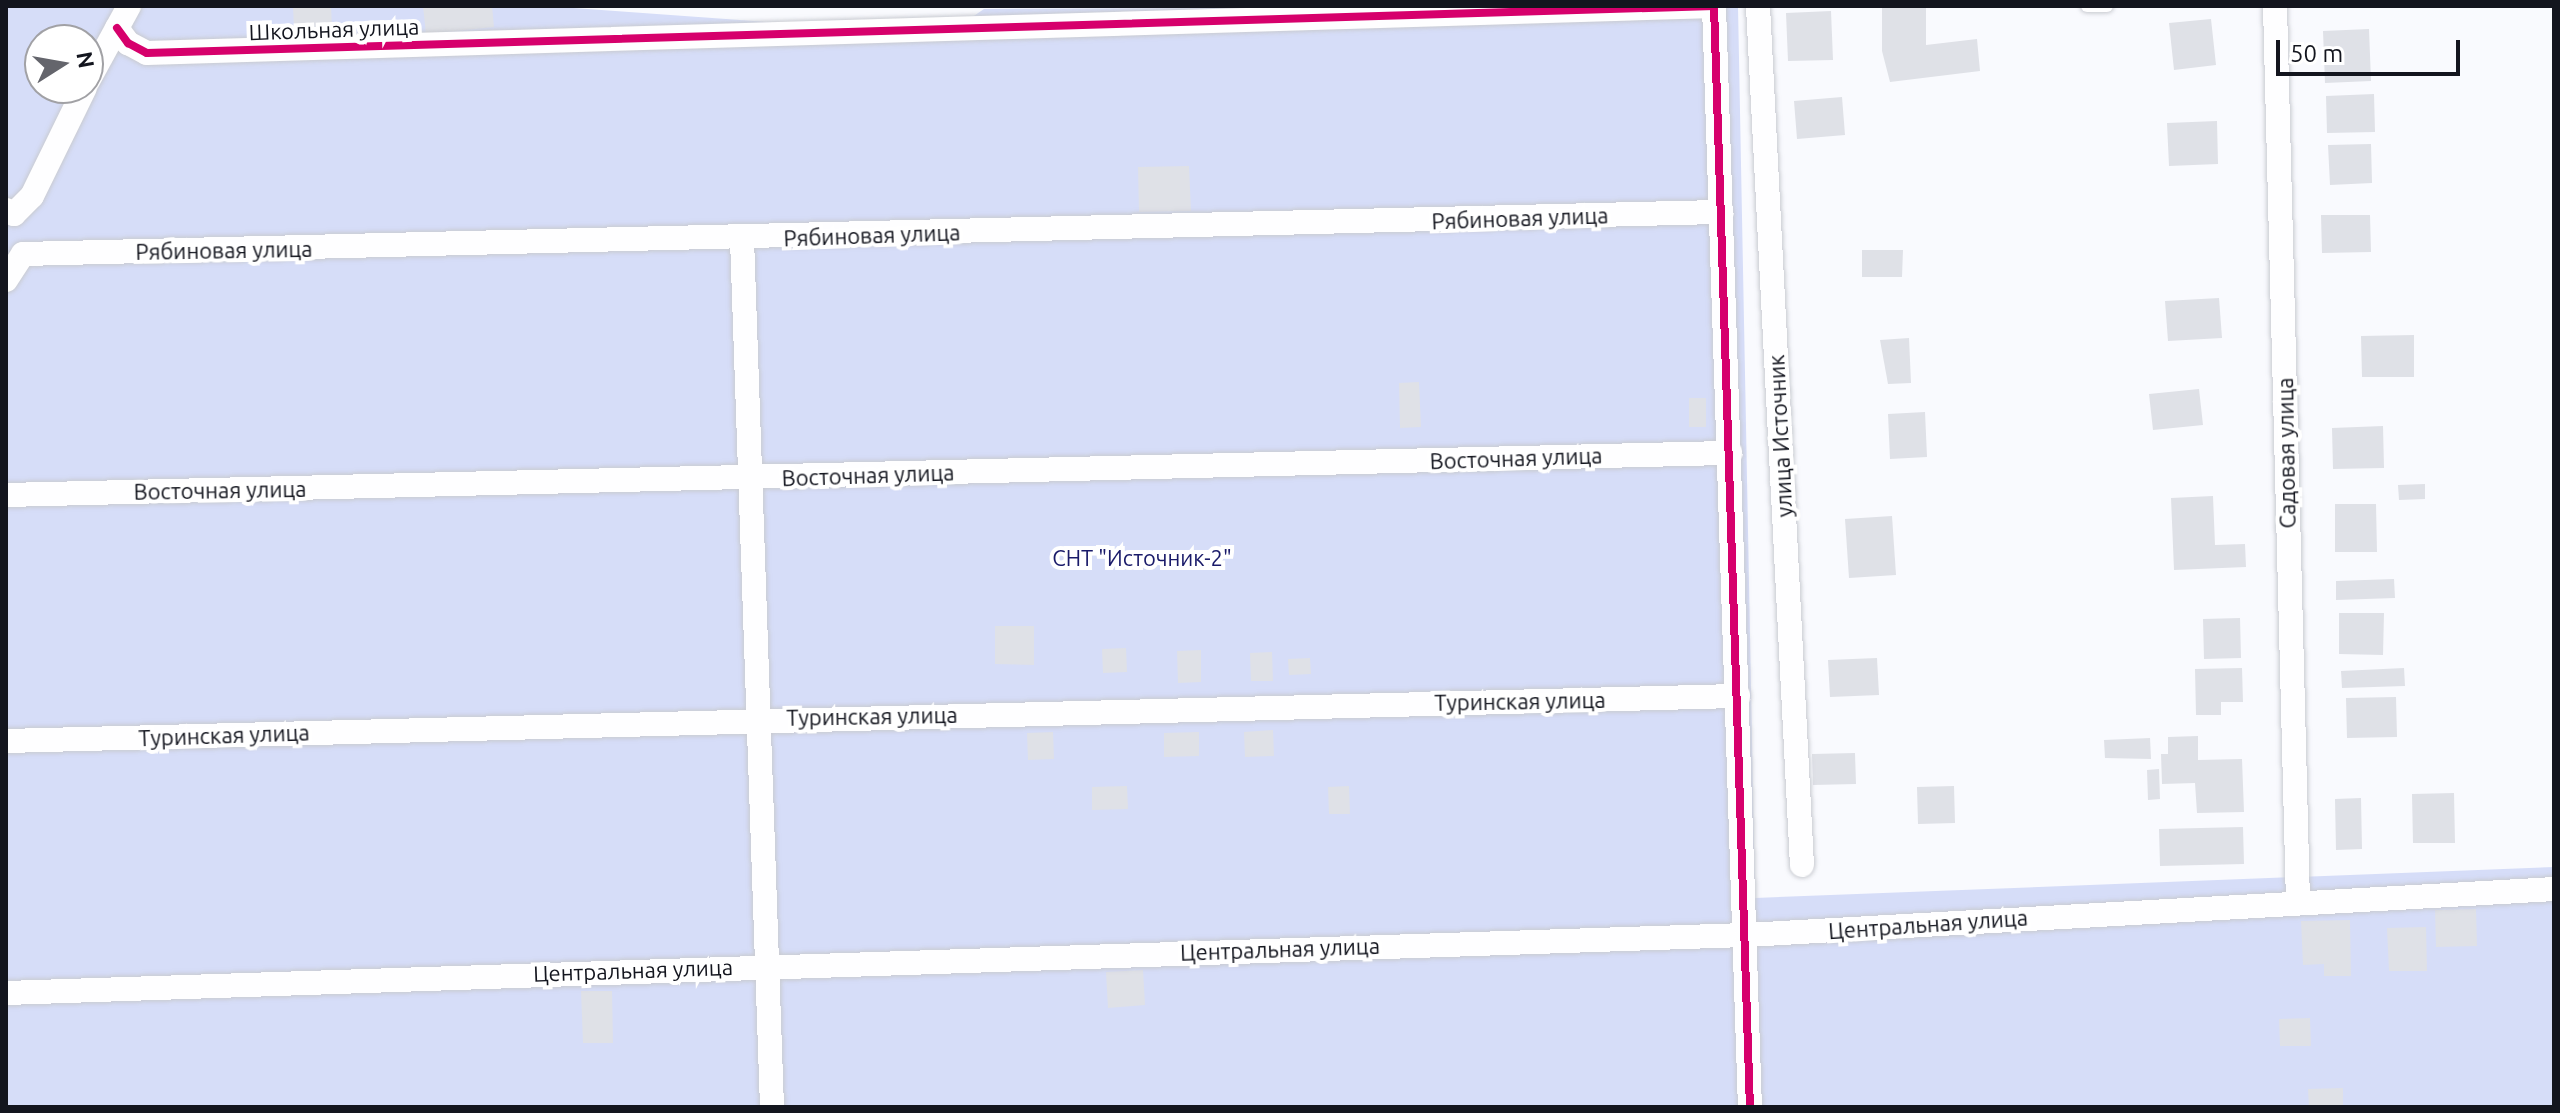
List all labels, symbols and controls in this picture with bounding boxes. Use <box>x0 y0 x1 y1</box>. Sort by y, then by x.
street label: Школьная улица <box>248 13 420 45</box>
north arrow <box>24 24 104 104</box>
scale bar <box>2280 24 2464 74</box>
text: 50 m <box>2290 40 2343 67</box>
text: N <box>72 49 100 70</box>
street label: Рябиновая улица <box>1431 202 1609 234</box>
street label: Рябиновая улица <box>783 219 961 251</box>
street label: Рябиновая улица <box>135 235 313 265</box>
street label: улица Источник <box>1763 354 1797 518</box>
street label: Садовая улица <box>2271 377 2301 529</box>
street label: Восточная улица <box>1429 442 1603 474</box>
street label: Восточная улица <box>781 459 955 491</box>
street label: Восточная улица <box>133 475 307 505</box>
park label: СНТ "Источник-2" <box>1052 545 1232 571</box>
street label: Туринская улица <box>1434 686 1606 716</box>
street label: Туринская улица <box>786 701 958 731</box>
street label: Туринская улица <box>138 719 310 751</box>
street label: Центральная улица <box>1827 904 2029 944</box>
street label: Центральная улица <box>1180 932 1380 966</box>
street label: Центральная улица <box>533 953 733 987</box>

